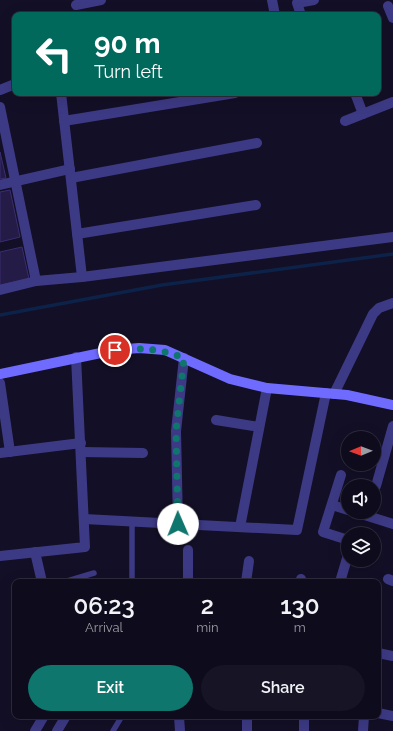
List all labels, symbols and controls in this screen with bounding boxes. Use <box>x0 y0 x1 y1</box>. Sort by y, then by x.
text: 90 m <box>94 27 160 60</box>
icon: left <box>28 28 80 80</box>
text: Turn left <box>94 61 163 82</box>
pin <box>98 333 132 367</box>
icon: arrive <box>104 339 126 361</box>
north arrow <box>341 431 381 471</box>
map controls <box>341 431 381 567</box>
button: sound <box>341 479 381 519</box>
position arrow <box>157 503 199 545</box>
button: layers <box>341 527 381 567</box>
text: 06:23 <box>74 591 135 620</box>
text: 2 <box>201 591 214 620</box>
text: 130 <box>280 591 319 620</box>
text: Arrival <box>85 620 123 635</box>
text: min <box>196 620 219 635</box>
text: m <box>294 620 306 635</box>
button: Exit <box>28 665 193 711</box>
button: Share <box>201 665 365 711</box>

